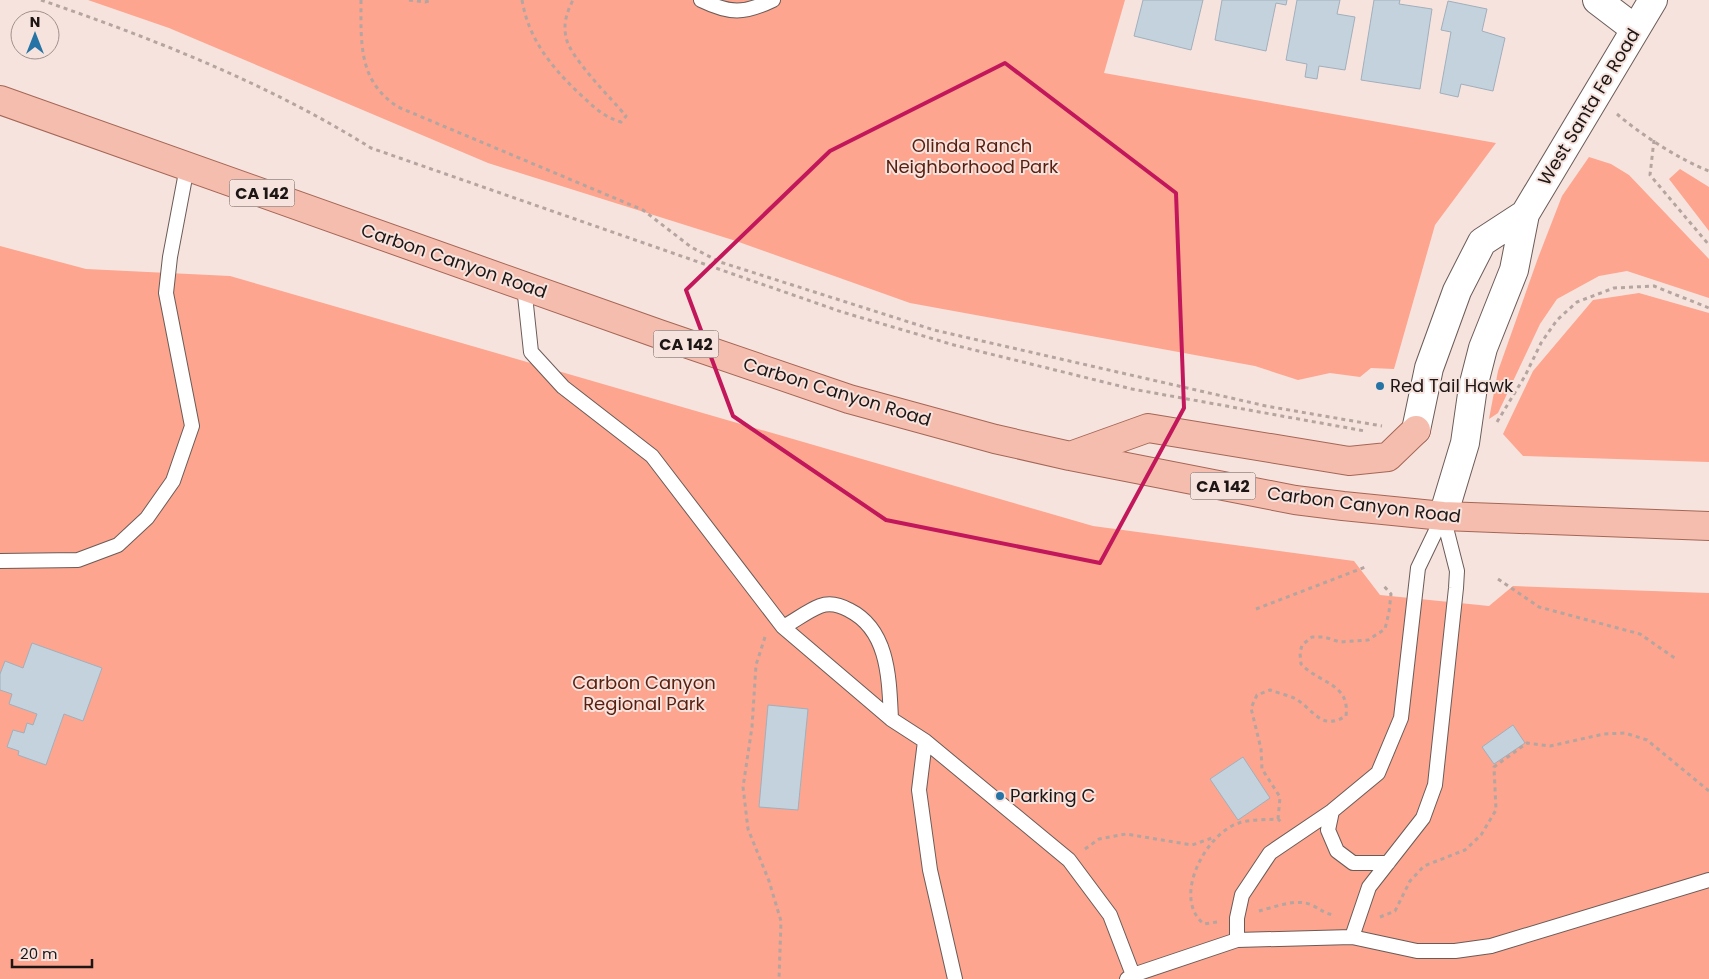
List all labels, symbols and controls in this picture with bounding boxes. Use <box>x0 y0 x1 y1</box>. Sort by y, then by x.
north arrow <box>10 10 60 60</box>
text: N <box>30 12 40 32</box>
street label: West Santa Fe Road <box>1532 24 1645 190</box>
park label: Olinda Ranch Neighborhood Park <box>886 133 1059 179</box>
road number: CA 142 <box>230 180 294 207</box>
street label: Carbon Canyon Road <box>358 217 550 304</box>
road number: CA 142 <box>654 330 718 358</box>
street label: Carbon Canyon Road <box>740 351 934 432</box>
place label: Red Tail Hawk <box>1390 373 1514 398</box>
marker: Red Tail Hawk <box>1374 380 1386 392</box>
road number: CA 142 <box>1190 472 1256 500</box>
street label: Carbon Canyon Road <box>1266 480 1462 529</box>
park label: Carbon Canyon Regional Park <box>572 670 716 716</box>
place label: Parking C <box>1010 783 1095 808</box>
marker: Parking C <box>994 790 1006 802</box>
scale bar <box>12 936 92 968</box>
text: 20 m <box>20 943 58 964</box>

